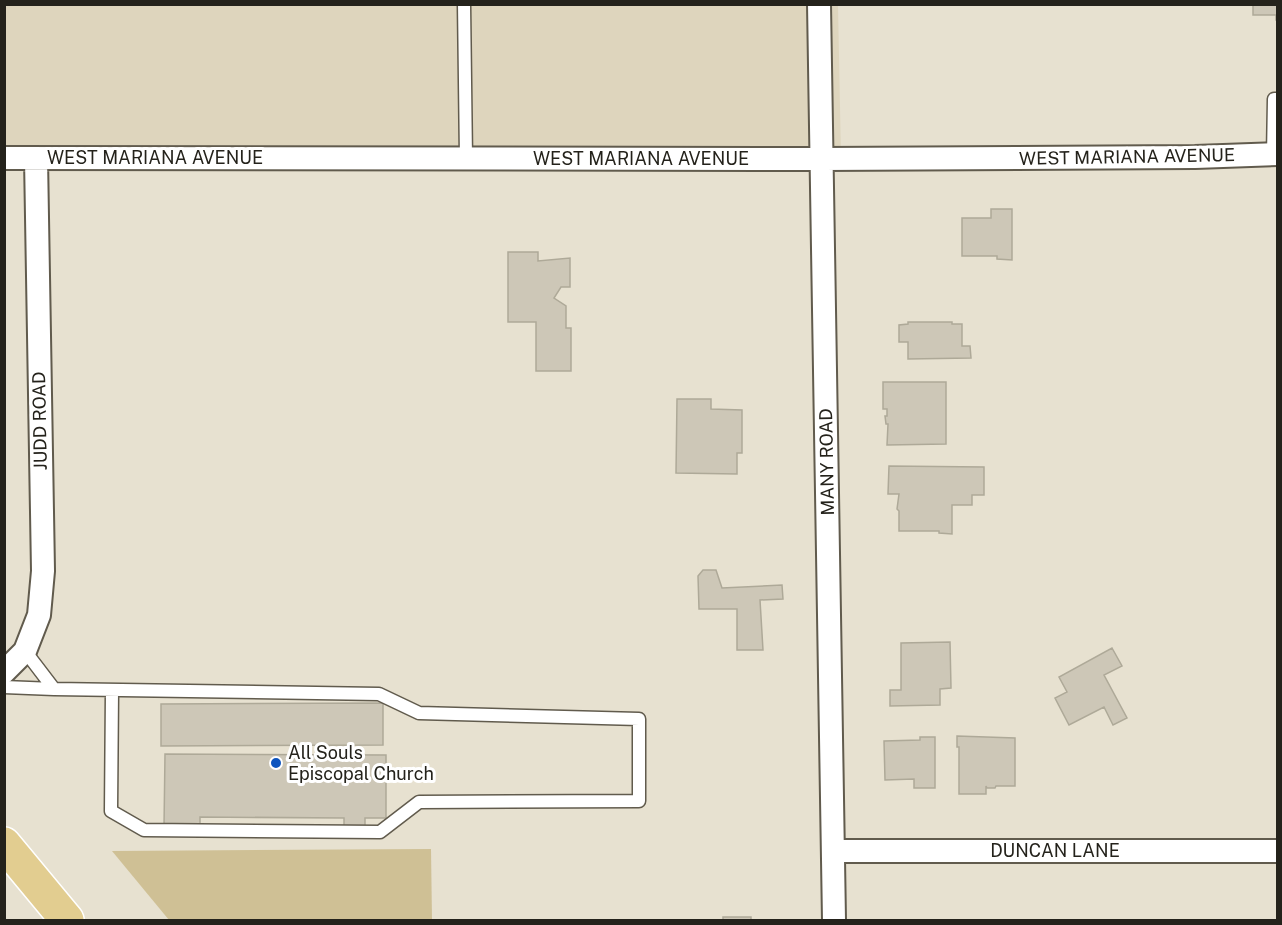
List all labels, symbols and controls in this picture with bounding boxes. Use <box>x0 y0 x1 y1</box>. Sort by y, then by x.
street label: WEST MARIANA AVENUE <box>1019 144 1235 169</box>
street label: WEST MARIANA AVENUE <box>47 147 263 168</box>
street label: WEST MARIANA AVENUE <box>533 148 749 169</box>
street label: JUDD ROAD <box>28 371 51 471</box>
street label: MANY ROAD <box>815 408 838 516</box>
place label: All Souls Episcopal Church <box>288 742 434 784</box>
marker: All Souls Episcopal Church <box>269 756 283 770</box>
street label: DUNCAN LANE <box>990 840 1120 861</box>

